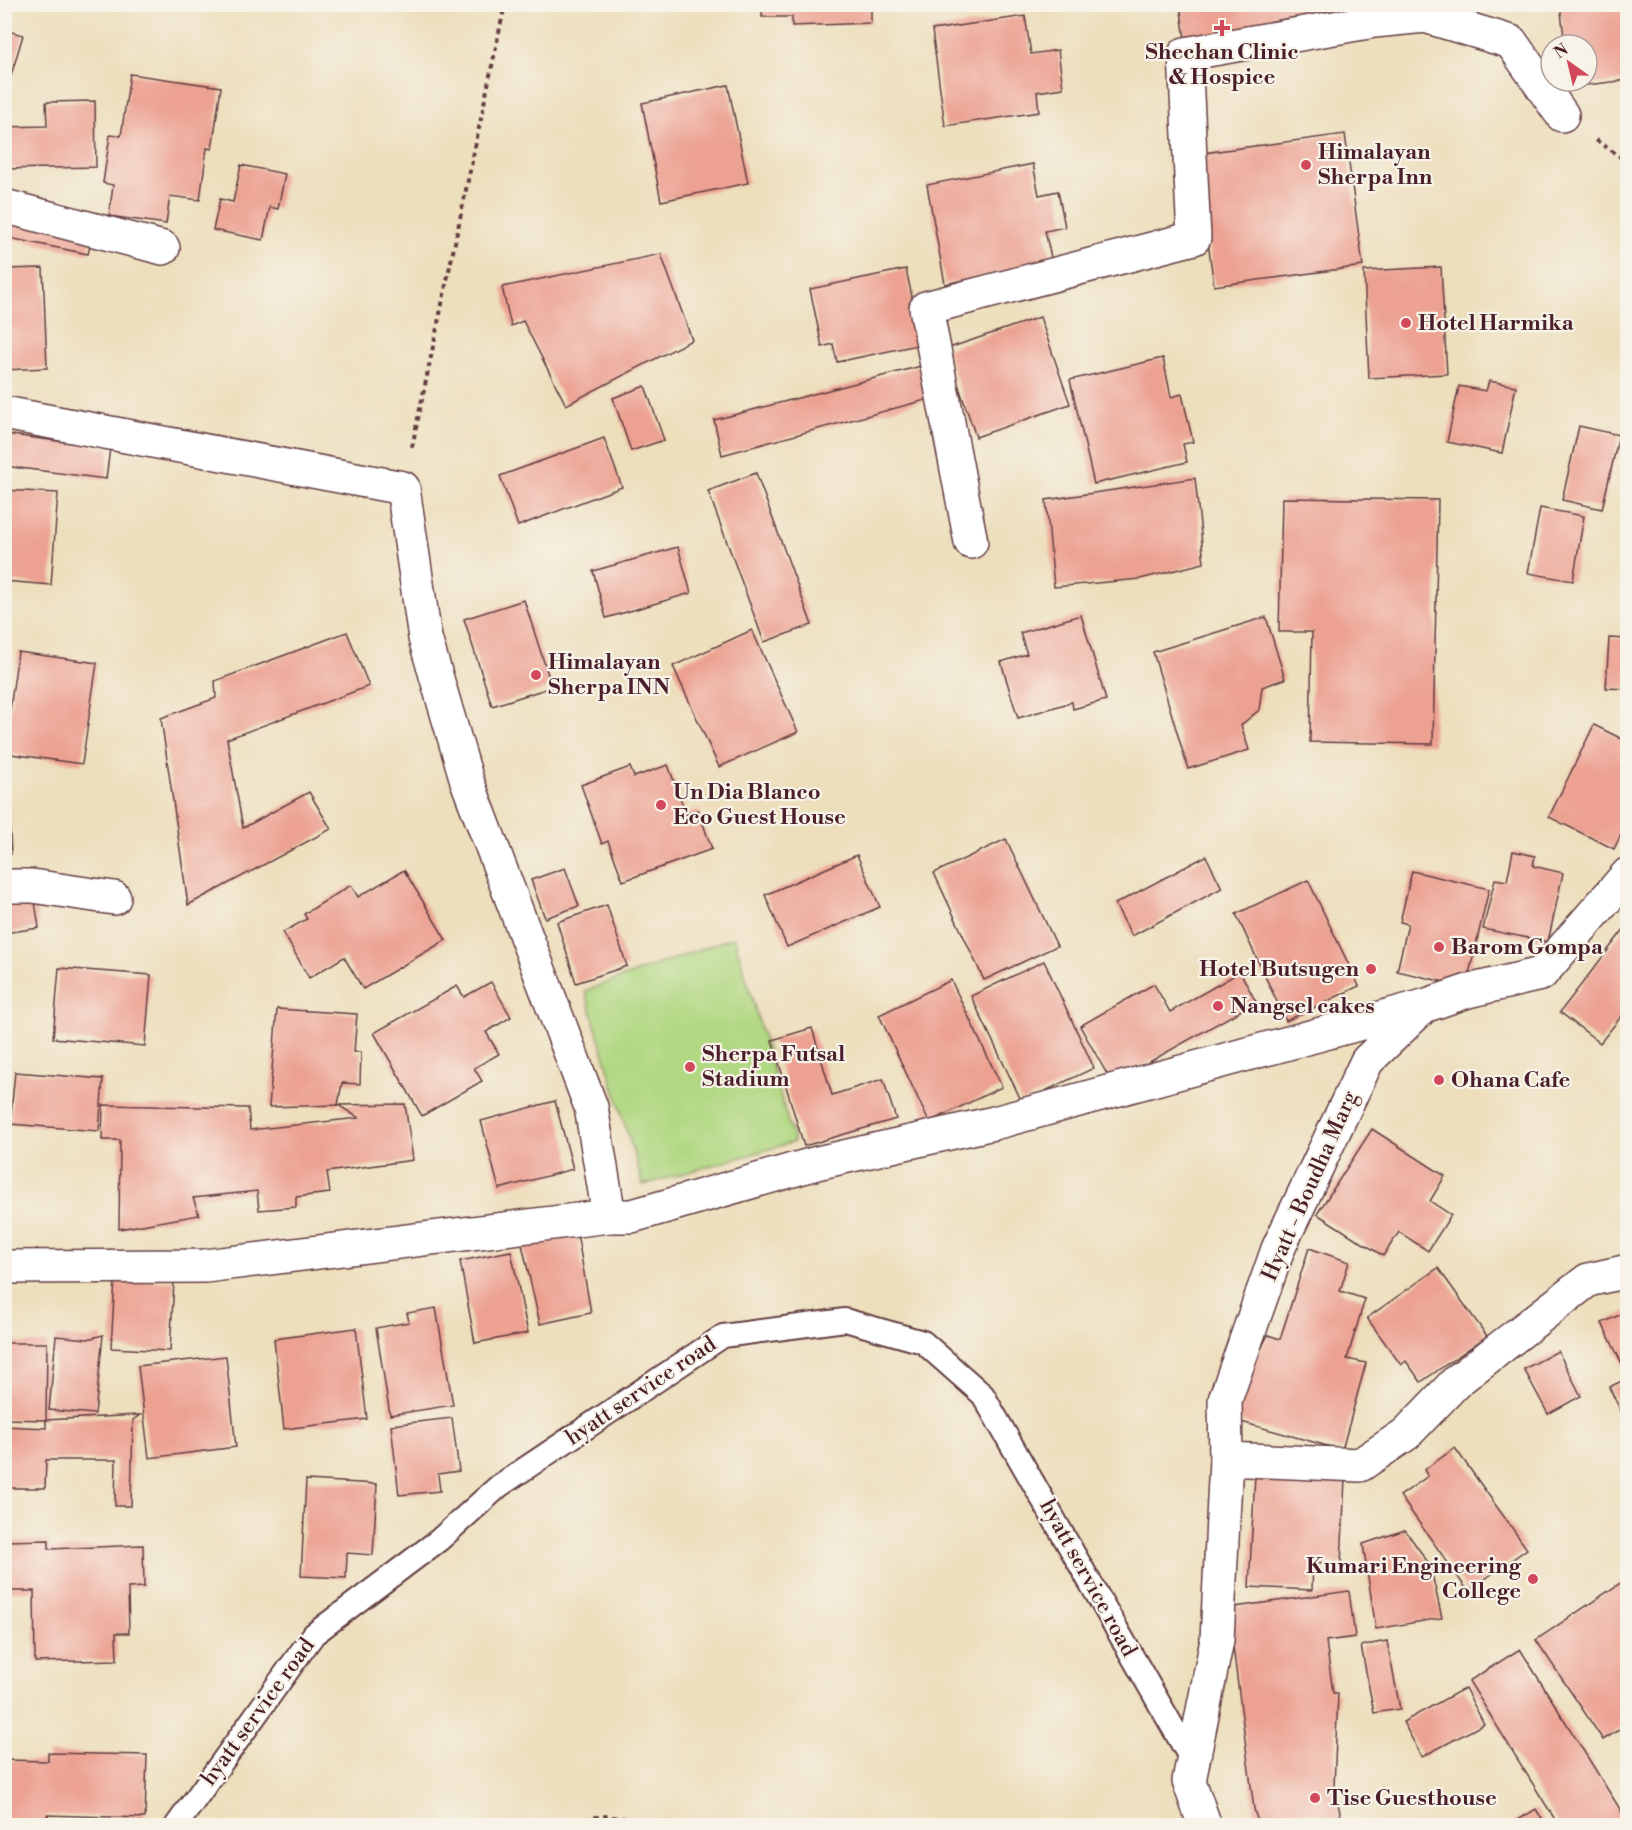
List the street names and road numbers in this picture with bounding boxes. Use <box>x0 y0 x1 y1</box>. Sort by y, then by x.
street label: Hyatt - Boudha Marg <box>1256 1086 1364 1285</box>
street label: hyatt service road <box>560 1330 722 1451</box>
street label: hyatt service road <box>1033 1494 1143 1662</box>
street label: hyatt service road <box>195 1632 321 1791</box>

